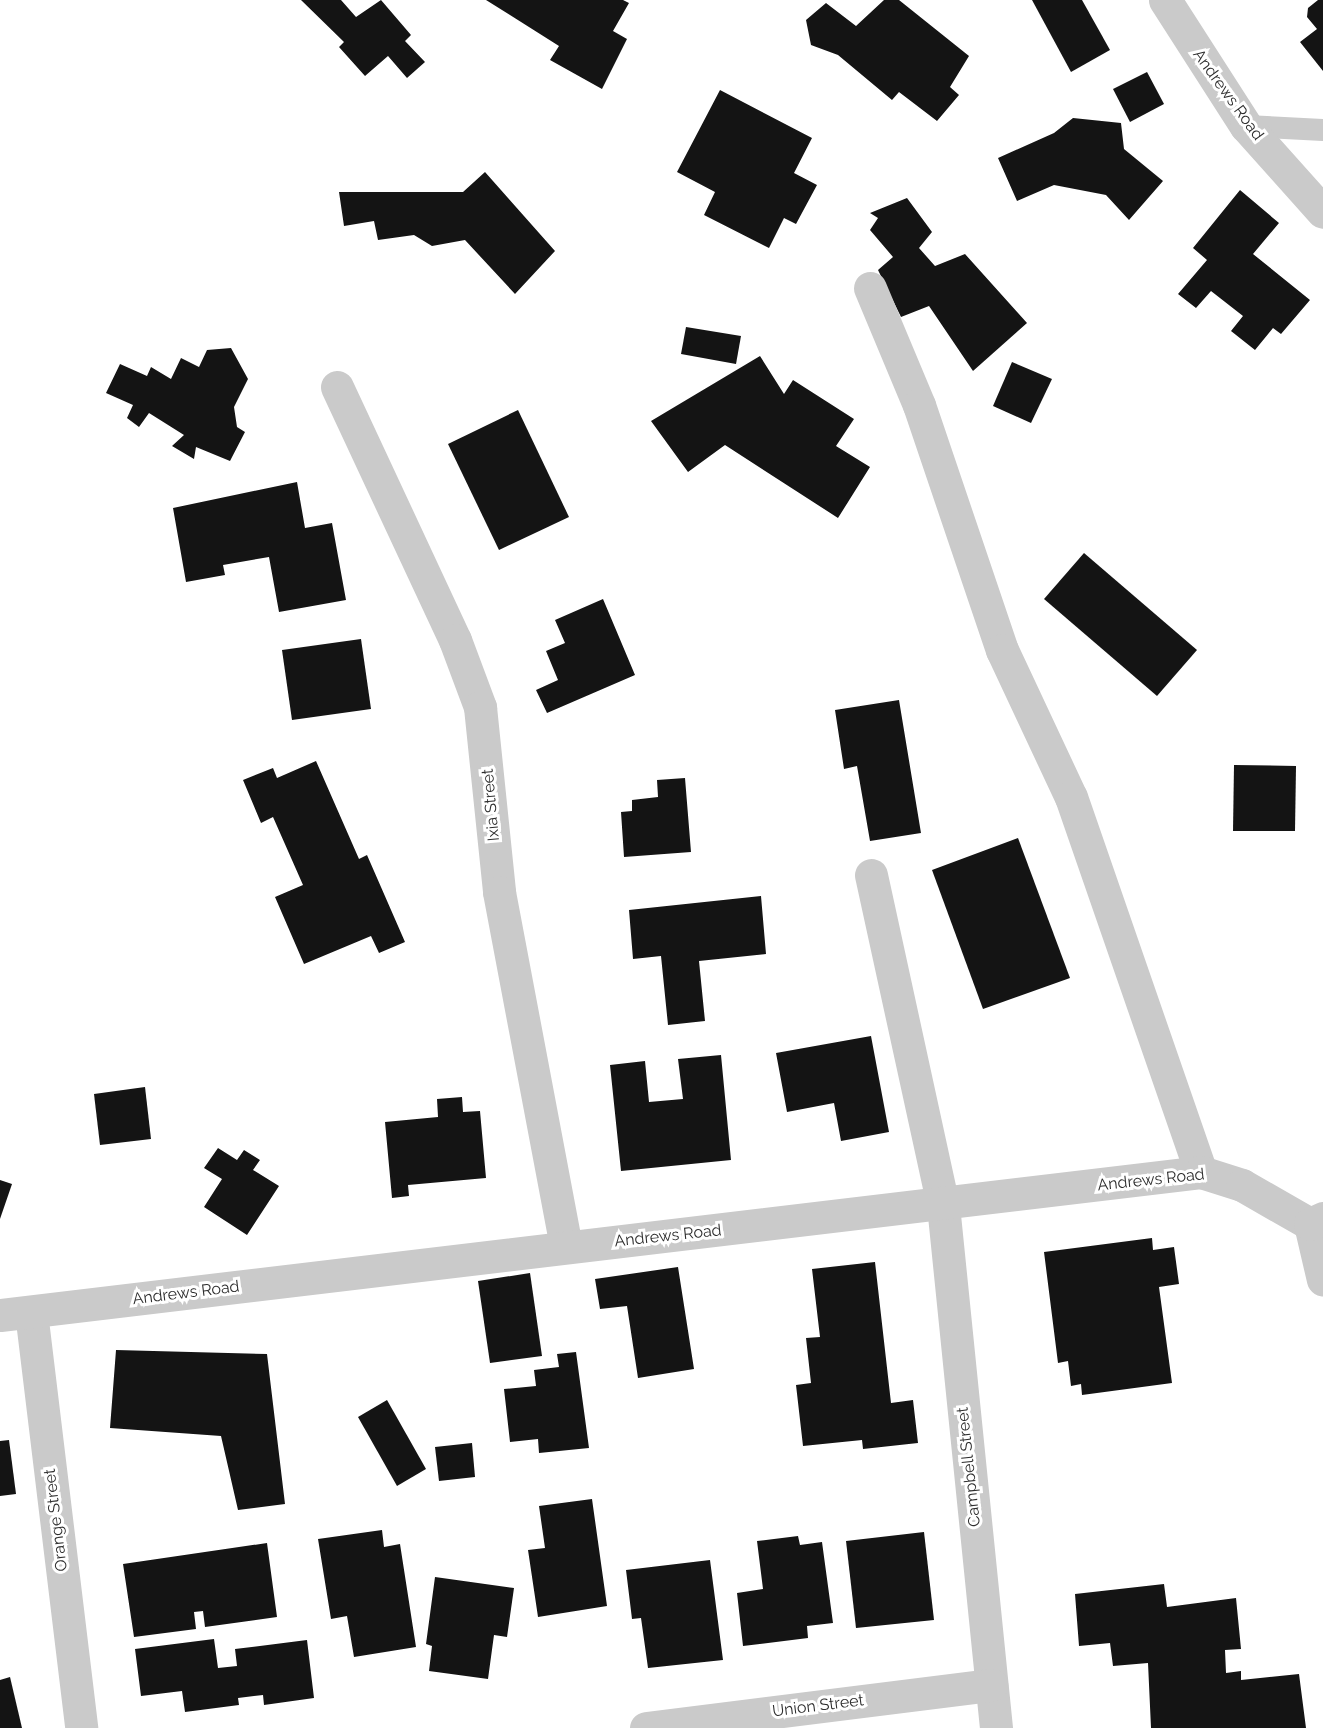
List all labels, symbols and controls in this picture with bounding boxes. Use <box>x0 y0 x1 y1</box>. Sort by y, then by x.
street label: Andrews Road <box>1189 46 1267 144</box>
street label: Ixia Street <box>478 768 504 842</box>
street label: Andrews Road <box>1096 1165 1206 1195</box>
street label: Andrews Road <box>613 1221 723 1251</box>
street label: Andrews Road <box>131 1277 241 1309</box>
street label: Campbell Street <box>953 1406 985 1528</box>
street label: Orange Street <box>40 1468 72 1572</box>
street label: Union Street <box>771 1691 865 1721</box>

